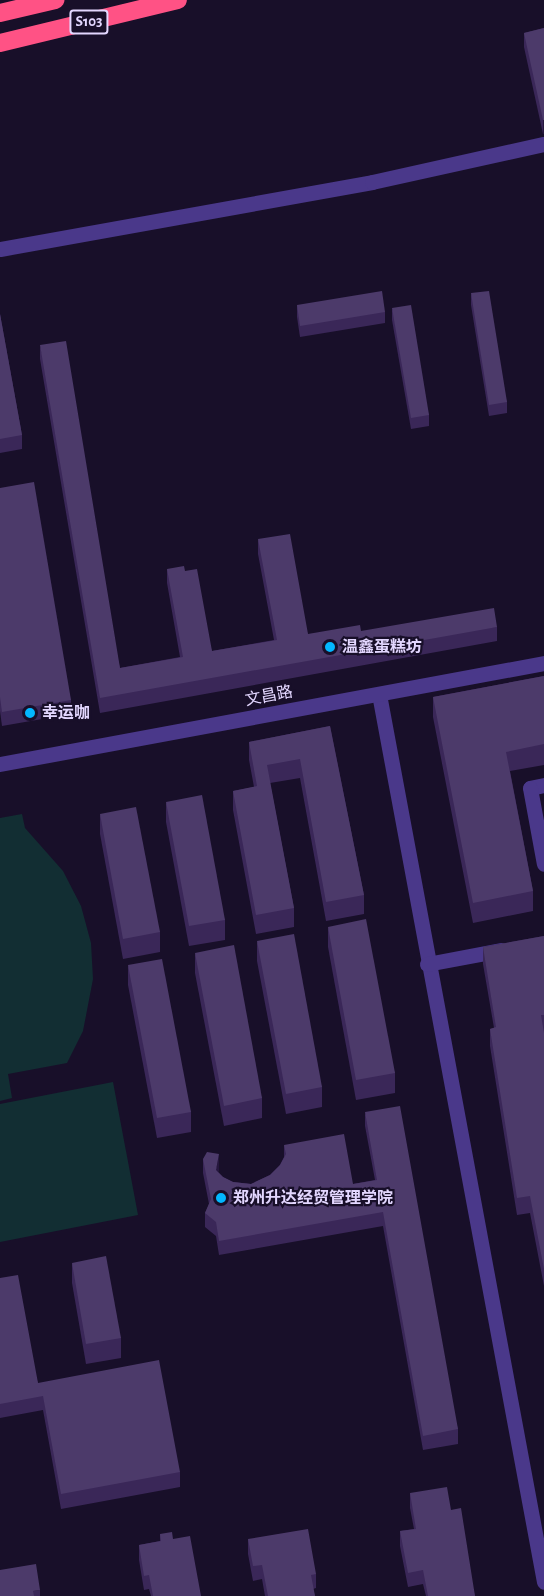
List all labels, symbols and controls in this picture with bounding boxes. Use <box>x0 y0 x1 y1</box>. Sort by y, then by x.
road number: S103 <box>68 10 110 34</box>
place label: 温鑫蛋糕坊 <box>342 637 422 657</box>
marker: 温鑫蛋糕坊 <box>323 640 337 654</box>
street label: 文昌路 <box>244 682 294 710</box>
place label: 幸运咖 <box>42 703 90 723</box>
marker: 幸运咖 <box>23 706 37 720</box>
place label: 郑州升达经贸管理学院 <box>233 1188 393 1208</box>
marker: 郑州升达经贸管理学院 <box>214 1191 228 1205</box>

